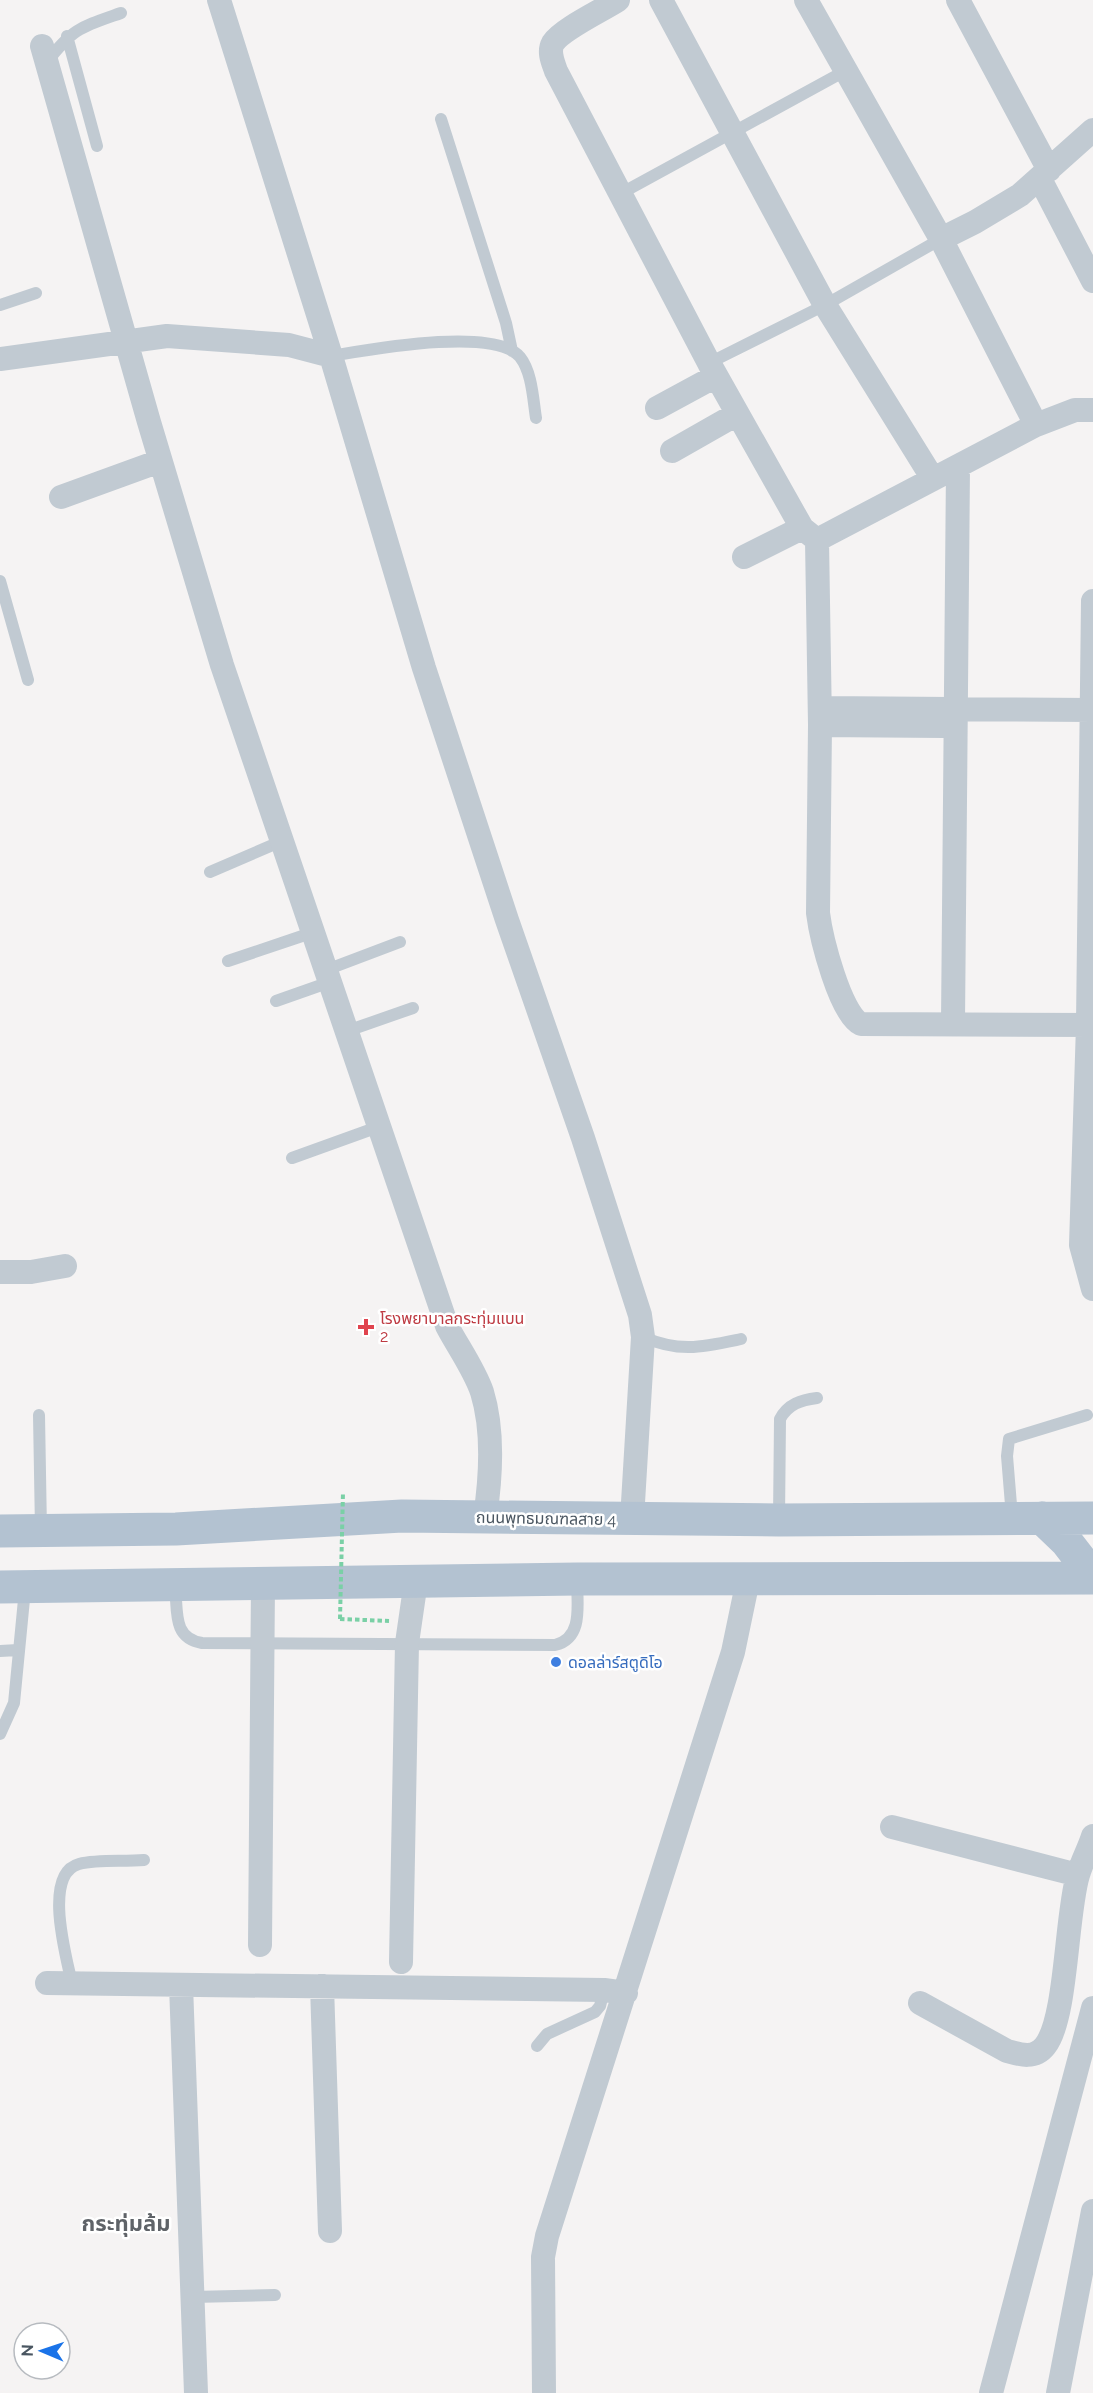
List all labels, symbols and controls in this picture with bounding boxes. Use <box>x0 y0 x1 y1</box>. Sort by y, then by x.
place label: โรงพยาบาลกระทุ่มแบน 2 <box>380 1309 524 1346</box>
marker: โรงพยาบาลกระทุ่มแบน 2 <box>357 1318 375 1336</box>
street label: ถนนพุทธมณฑลสาย 4 <box>476 1508 617 1529</box>
place label: ดอลล่าร์สตูดิโอ <box>568 1653 663 1672</box>
marker: ดอลล่าร์สตูดิโอ <box>549 1655 563 1669</box>
district label: กระทุ่มล้ม <box>82 2210 170 2237</box>
north arrow <box>12 2321 72 2381</box>
text: N <box>18 2344 37 2357</box>

